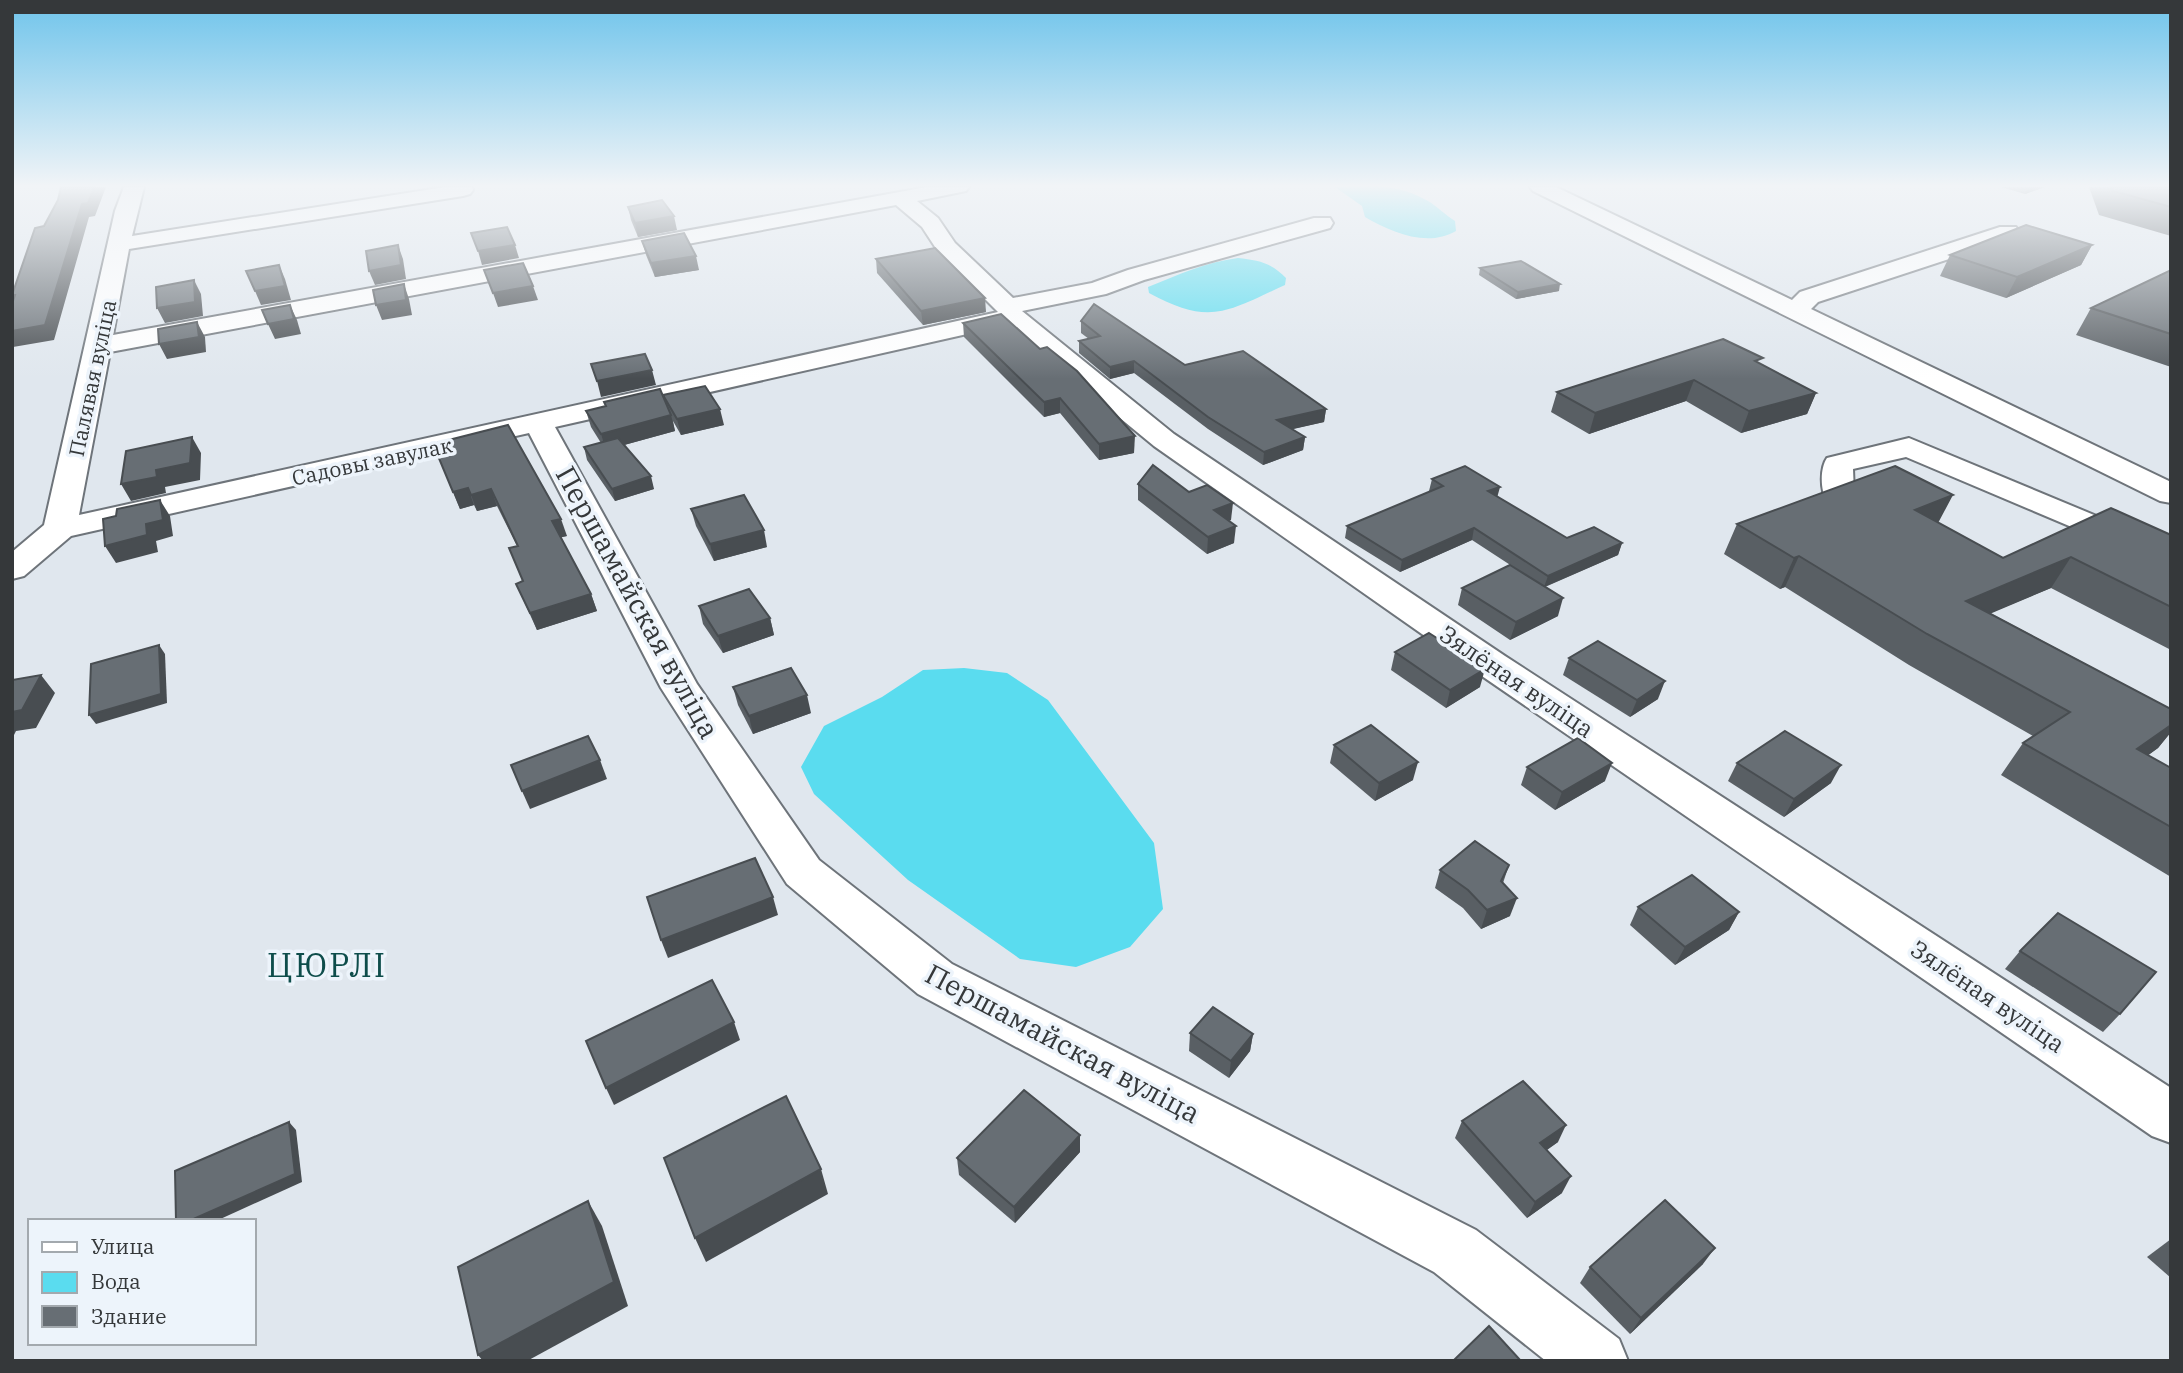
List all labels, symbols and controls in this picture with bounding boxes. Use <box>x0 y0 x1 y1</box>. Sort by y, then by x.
street label: Палявая вуліца <box>62 297 122 459</box>
street label: Садовы завулак <box>289 430 455 492</box>
street label: Першамайская вуліца <box>548 459 728 745</box>
street label: Зялёная вуліца <box>1434 617 1600 745</box>
street label: Зялёная вуліца <box>1905 932 2071 1060</box>
district label: ЦЮРЛІ <box>267 943 387 986</box>
street label: Першамайская вуліца <box>919 955 1207 1131</box>
legend <box>28 1219 256 1345</box>
text: Улица <box>91 1232 155 1260</box>
text: Вода <box>91 1267 141 1295</box>
text: Здание <box>91 1302 166 1330</box>

